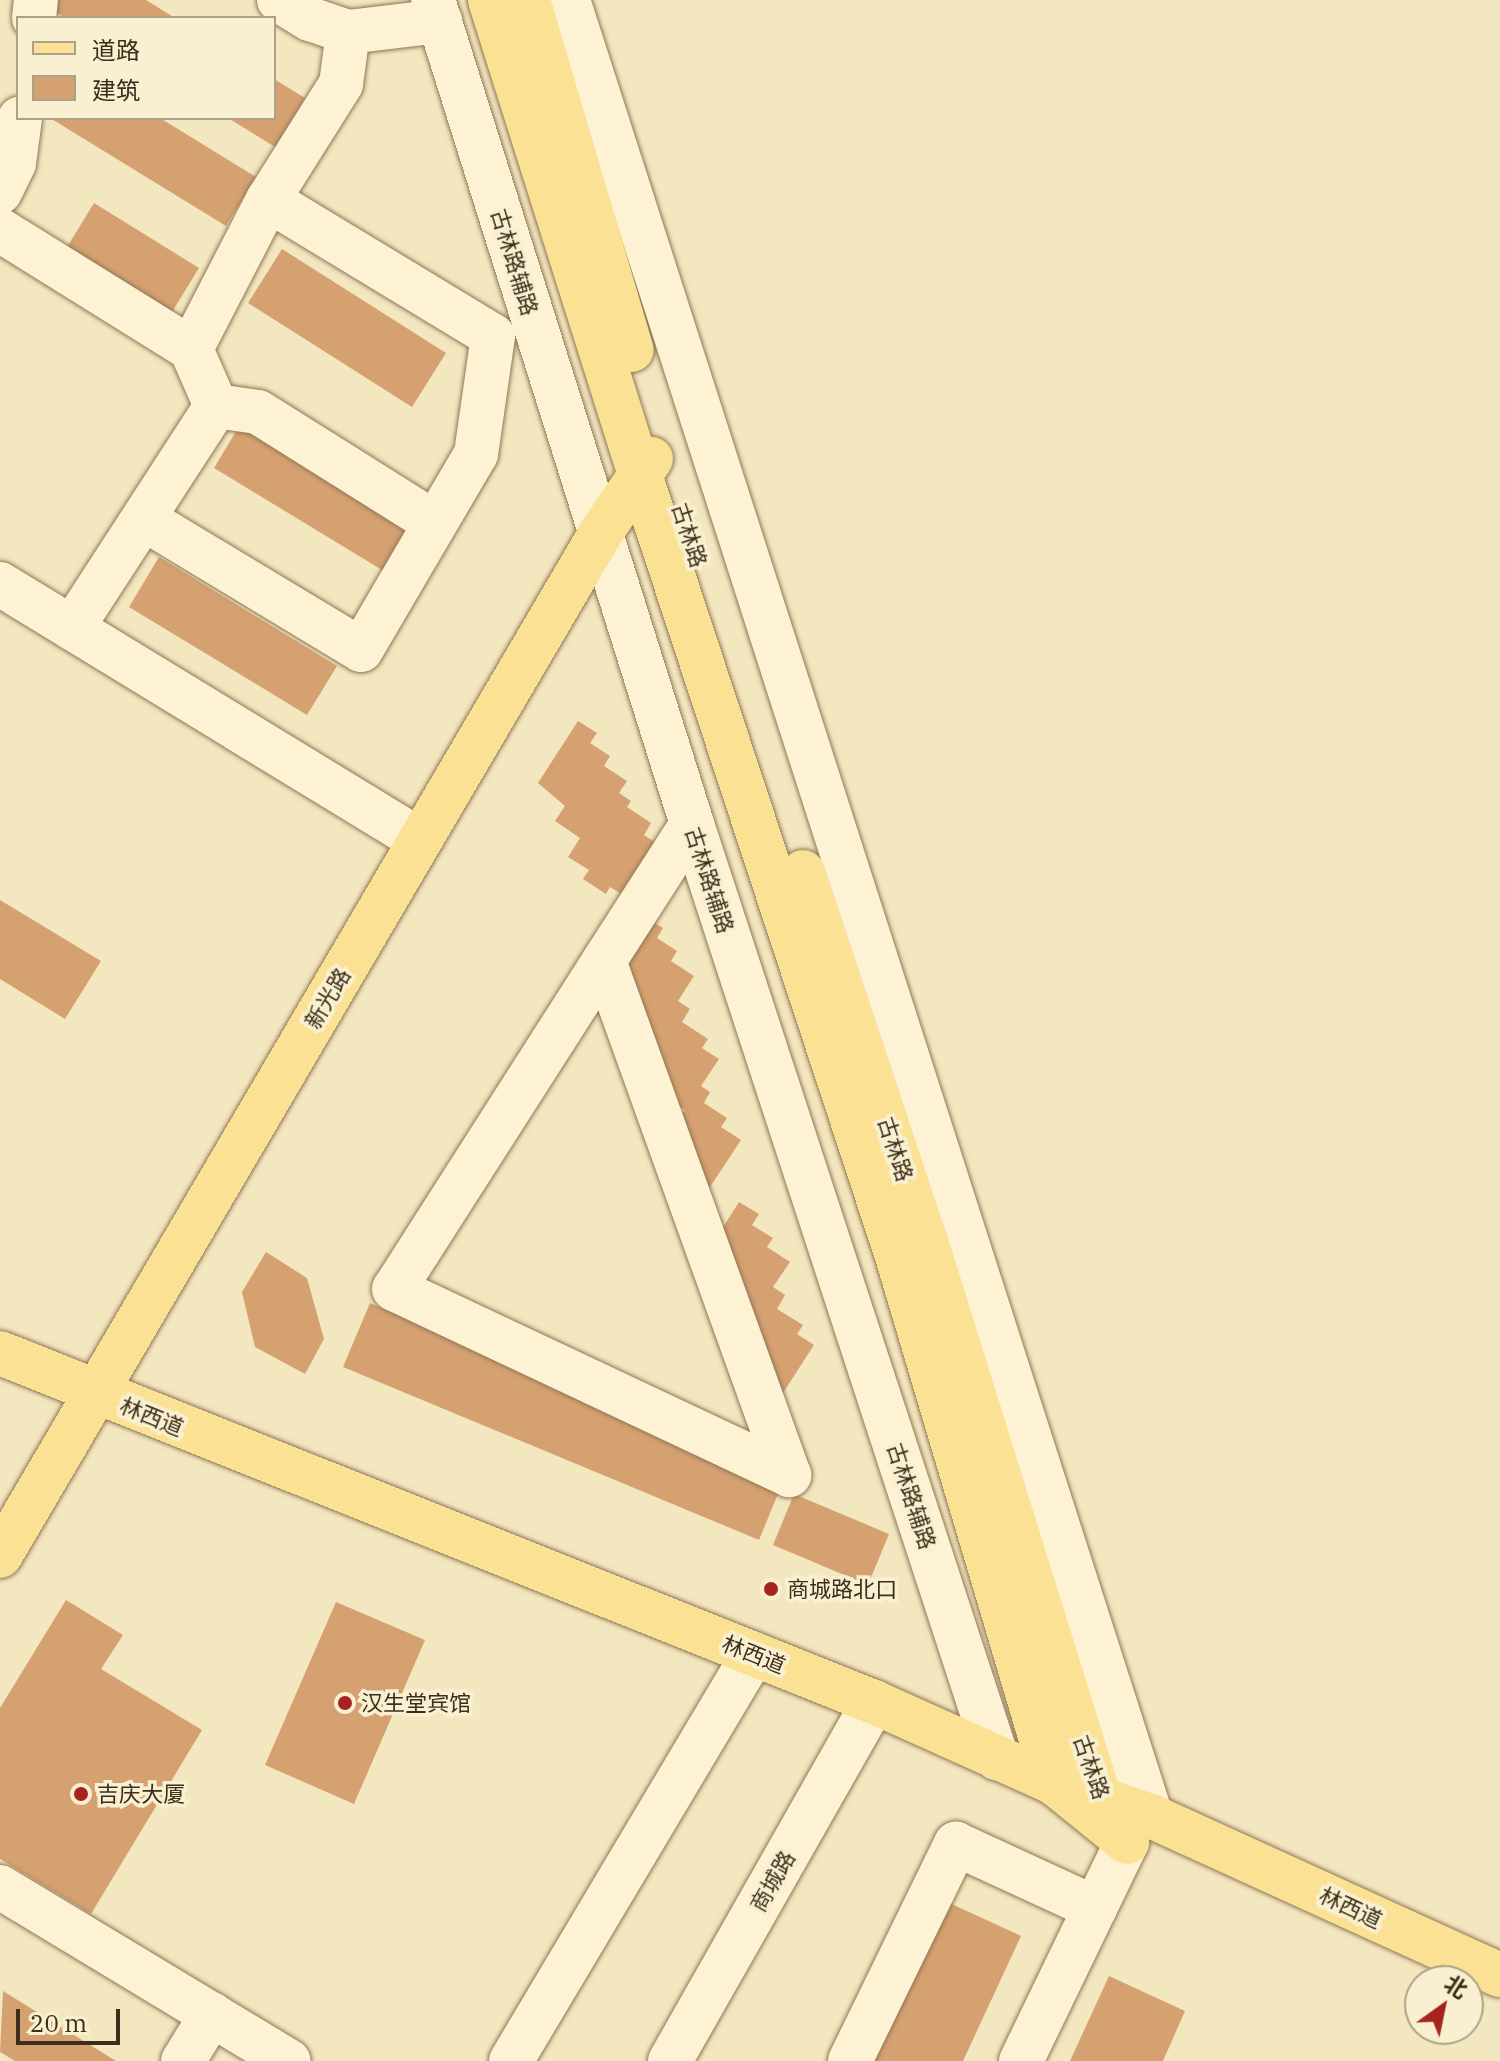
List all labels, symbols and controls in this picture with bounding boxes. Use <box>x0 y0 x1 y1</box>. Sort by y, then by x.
legend <box>16 16 276 120</box>
text: 道路 <box>92 34 140 66</box>
text: 建筑 <box>92 74 140 106</box>
street label: 古林路辅路 <box>486 206 544 318</box>
street label: 古林路 <box>667 500 713 570</box>
street label: 古林路辅路 <box>680 824 740 936</box>
street label: 新光路 <box>299 963 355 1033</box>
street label: 古林路 <box>873 1114 919 1184</box>
street label: 林西道 <box>116 1391 188 1441</box>
street label: 古林路辅路 <box>882 1440 942 1552</box>
place label: 商城路北口 <box>787 1576 897 1602</box>
marker: 商城路北口 <box>762 1580 780 1598</box>
street label: 林西道 <box>718 1629 790 1679</box>
place label: 汉生堂宾馆 <box>361 1690 471 1716</box>
marker: 汉生堂宾馆 <box>336 1694 354 1712</box>
street label: 古林路 <box>1069 1732 1115 1802</box>
place label: 吉庆大厦 <box>97 1781 185 1807</box>
marker: 吉庆大厦 <box>72 1785 90 1803</box>
street label: 商城路 <box>744 1846 800 1916</box>
street label: 林西道 <box>1316 1881 1386 1933</box>
north arrow <box>1404 1965 1484 2045</box>
text: 北 <box>1439 1968 1473 2004</box>
scale bar <box>20 1993 124 2043</box>
text: 20 m <box>30 2007 87 2039</box>

